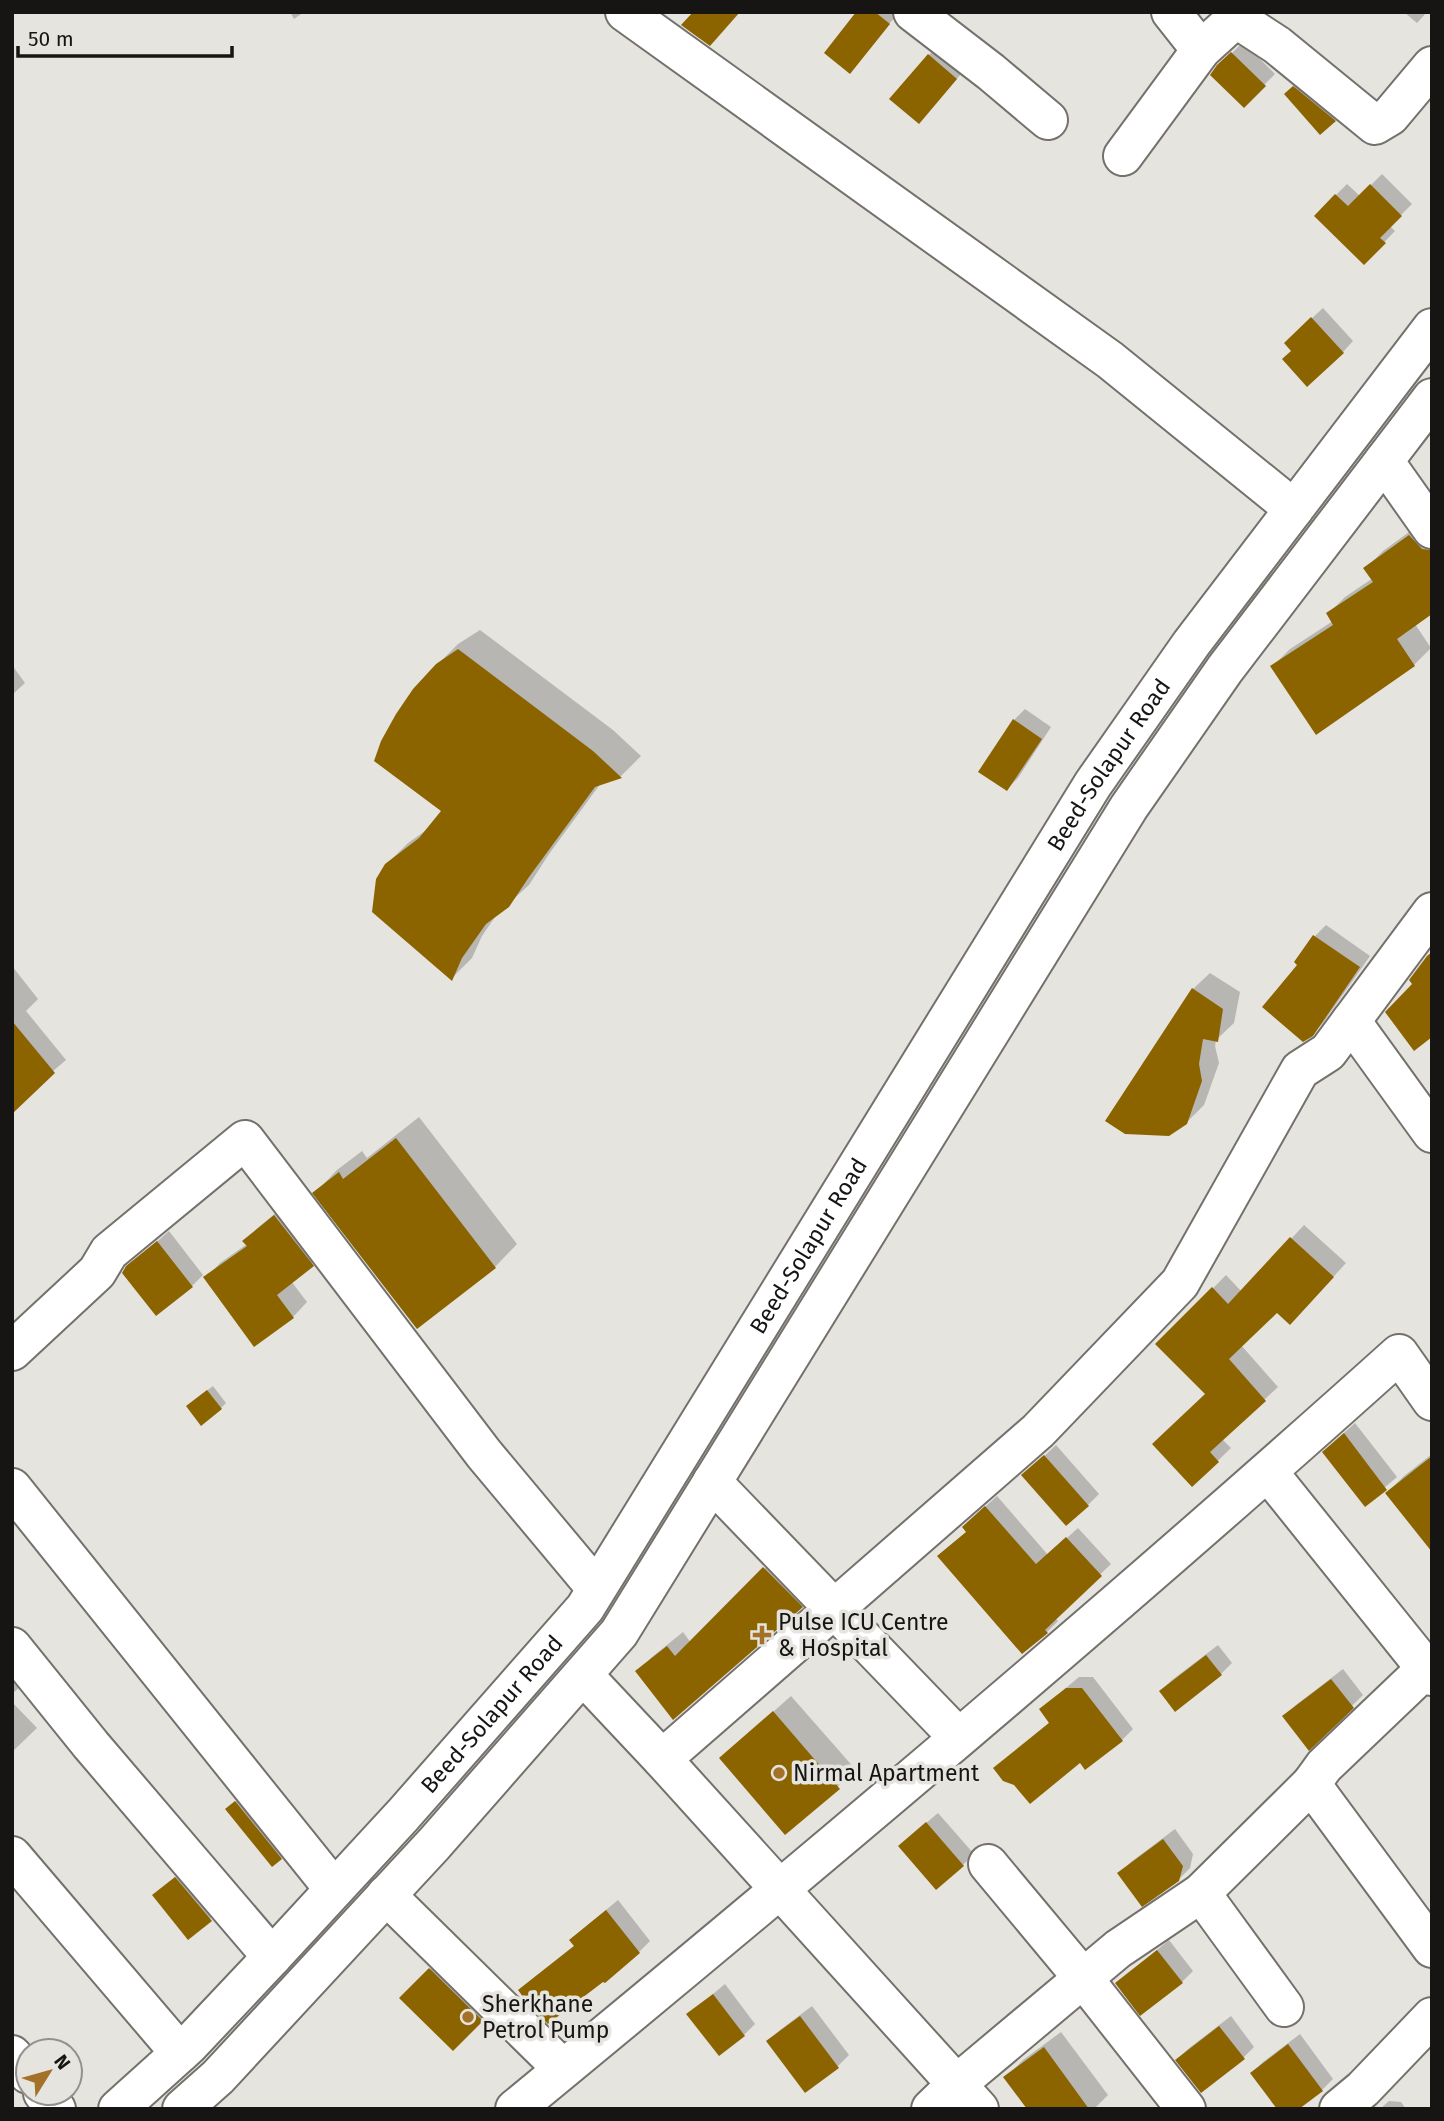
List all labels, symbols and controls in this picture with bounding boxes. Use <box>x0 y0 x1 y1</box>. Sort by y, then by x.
scale bar <box>18 14 231 58</box>
text: 50 m <box>28 26 74 52</box>
street label: Beed-Solapur Road <box>1041 673 1176 856</box>
street label: Beed-Solapur Road <box>744 1153 873 1339</box>
place label: Pulse ICU Centre & Hospital <box>778 1608 948 1662</box>
marker: Pulse ICU Centre & Hospital <box>752 1625 772 1645</box>
street label: Beed-Solapur Road <box>415 1629 569 1799</box>
place label: Nirmal Apartment <box>793 1759 980 1787</box>
marker: Nirmal Apartment <box>771 1765 787 1781</box>
place label: Sherkhane Petrol Pump <box>482 1990 609 2044</box>
marker: Sherkhane Petrol Pump <box>460 2009 476 2025</box>
north arrow <box>14 2037 84 2107</box>
text: N <box>49 2050 75 2074</box>

